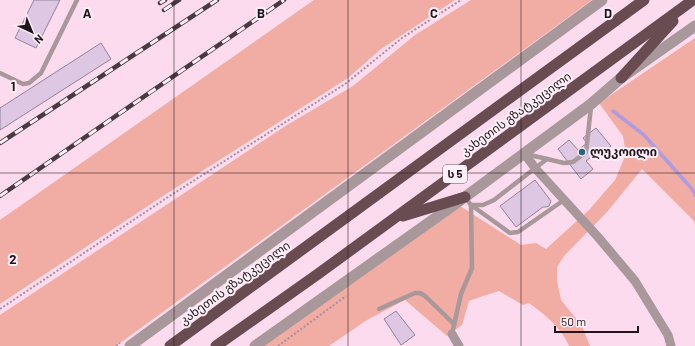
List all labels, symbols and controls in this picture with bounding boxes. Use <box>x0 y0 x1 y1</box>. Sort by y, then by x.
text: A <box>83 5 92 21</box>
text: B <box>257 5 265 21</box>
text: C <box>430 5 438 21</box>
text: D <box>604 5 612 21</box>
north arrow <box>12 12 52 52</box>
text: N <box>32 32 46 47</box>
street label: კახეთის გზატკეცილი <box>457 68 575 160</box>
text: 1 <box>11 78 15 94</box>
place label: ლუკოილი <box>590 144 657 160</box>
marker: ლუკოილი <box>577 147 587 157</box>
road number: ს 5 <box>443 165 467 183</box>
street label: კახეთის გზატკეცილი <box>176 237 294 329</box>
text: 2 <box>9 251 17 267</box>
scale bar <box>555 308 638 334</box>
text: 50 m <box>561 314 586 328</box>

